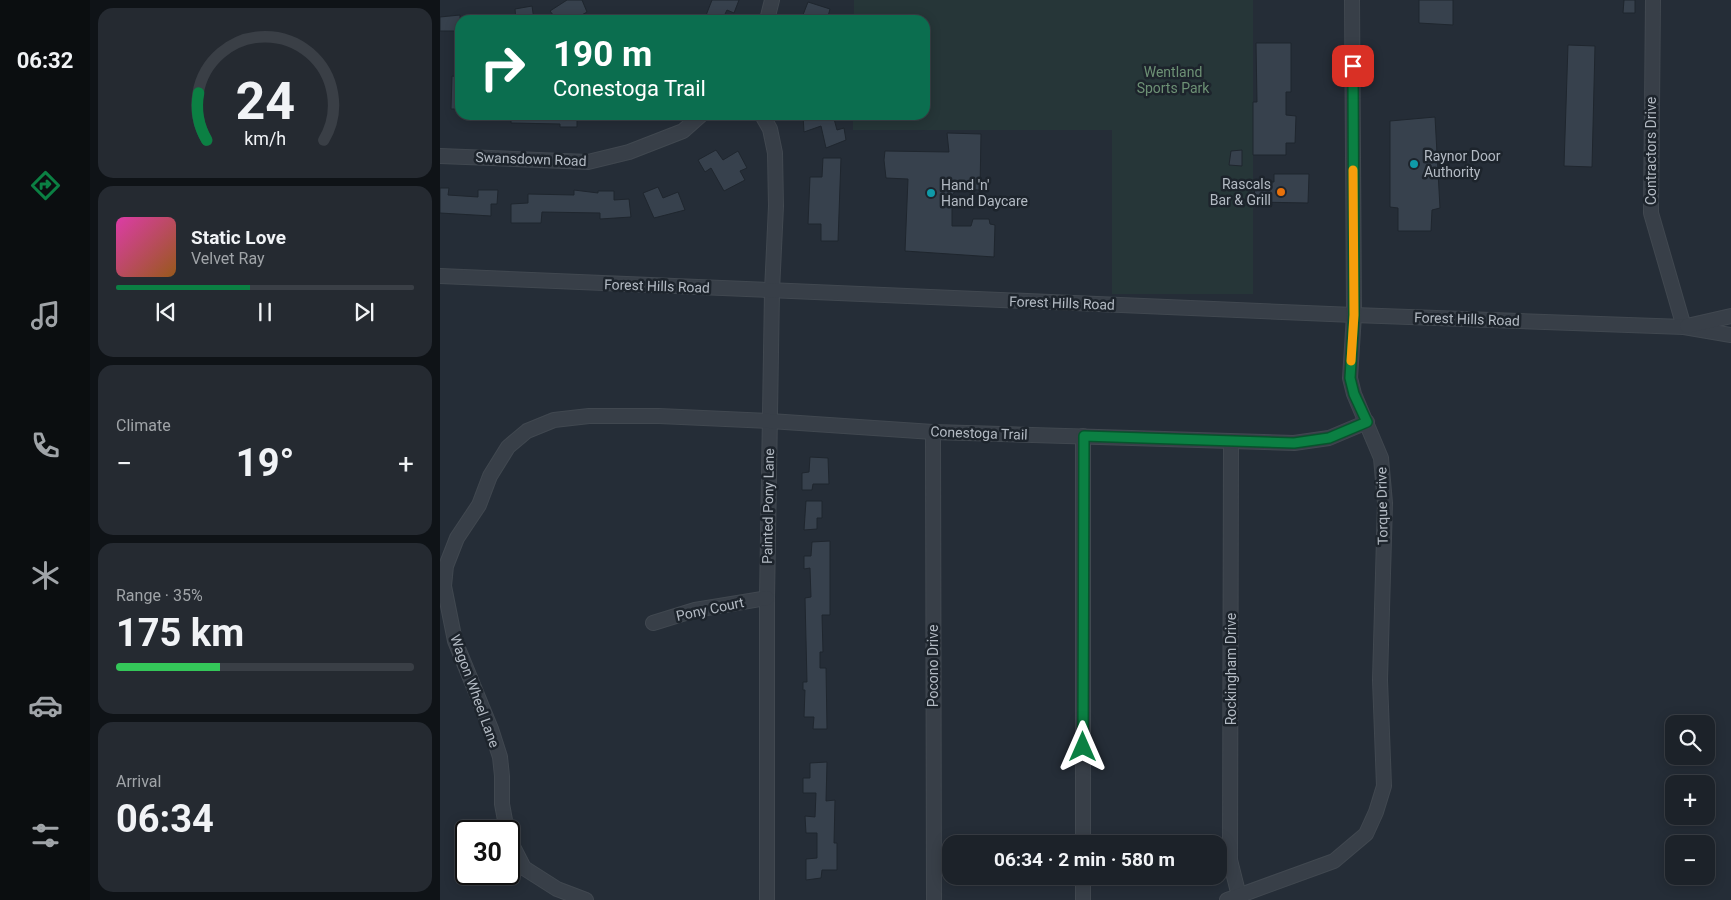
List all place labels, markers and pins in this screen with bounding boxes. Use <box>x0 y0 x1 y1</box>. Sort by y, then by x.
pin <box>1332 45 1374 87</box>
place label: Raynor Door Authority <box>1424 148 1501 180</box>
marker: Raynor Door Authority <box>1408 158 1420 170</box>
place label: Rascals Bar & Grill <box>1210 176 1271 208</box>
place label: Hand 'n' Hand Daycare <box>941 177 1028 209</box>
marker: Rascals Bar & Grill <box>1275 186 1287 198</box>
marker: Hand 'n' Hand Daycare <box>925 187 937 199</box>

